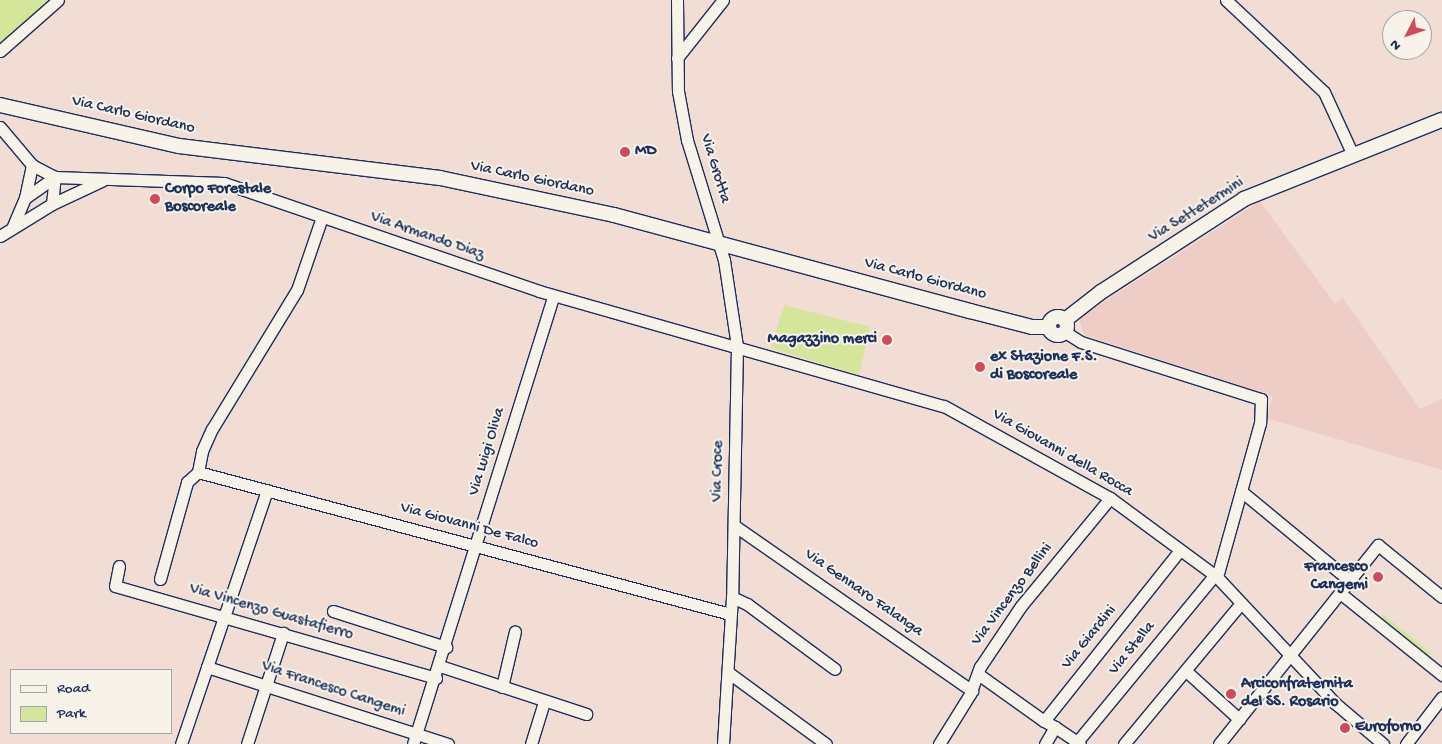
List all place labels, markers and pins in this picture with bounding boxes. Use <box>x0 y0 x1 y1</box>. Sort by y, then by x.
place label: MD <box>635 142 657 162</box>
marker: MD <box>619 146 631 158</box>
place label: Corpo Forestale Boscoreale <box>165 180 271 218</box>
marker: Corpo Forestale Boscoreale <box>149 193 161 205</box>
place label: Magazzino merci <box>768 330 877 350</box>
marker: Magazzino merci <box>881 334 893 346</box>
place label: ex Stazione F.S. di Boscoreale <box>990 348 1097 386</box>
marker: ex Stazione F.S. di Boscoreale <box>974 361 986 373</box>
place label: Francesco Cangemi <box>1304 558 1368 596</box>
marker: Francesco Cangemi <box>1372 571 1384 583</box>
place label: Arciconfraternita del SS. Rosario <box>1241 675 1353 713</box>
marker: Arciconfraternita del SS. Rosario <box>1225 688 1237 700</box>
place label: Euroforno <box>1355 718 1421 738</box>
marker: Euroforno <box>1339 722 1351 734</box>

